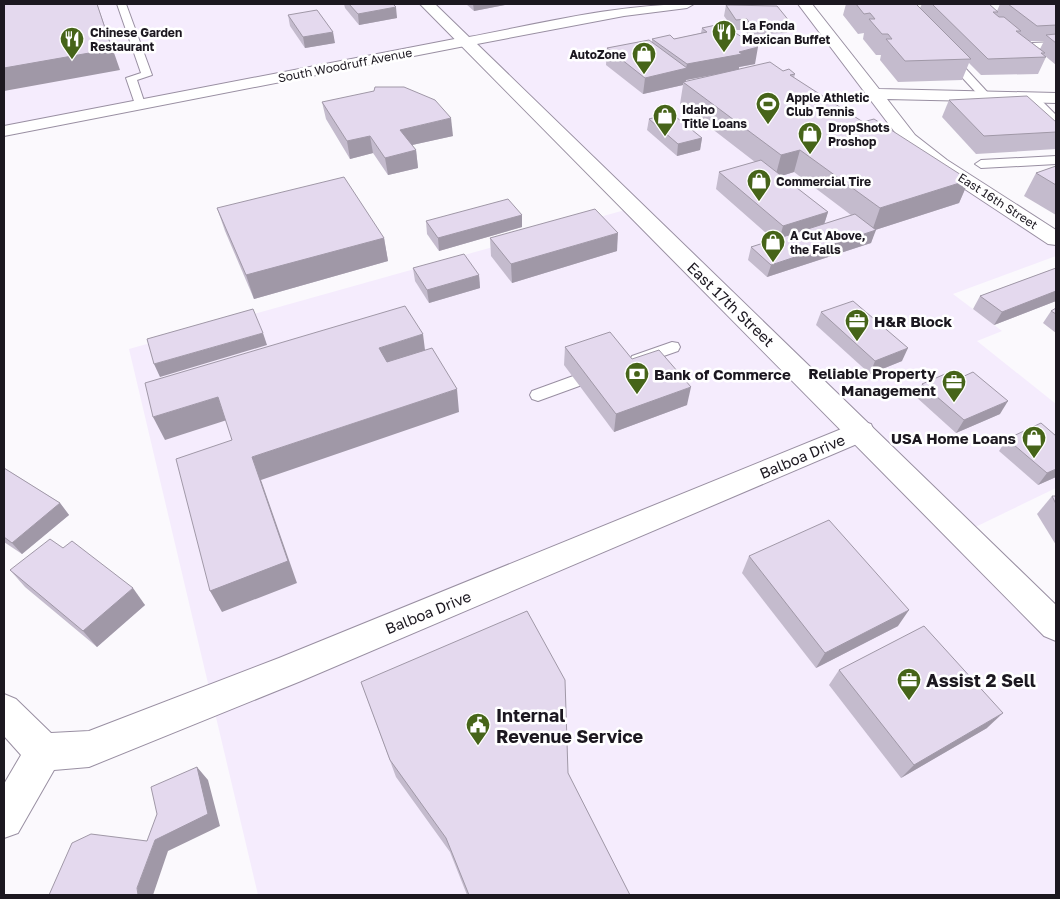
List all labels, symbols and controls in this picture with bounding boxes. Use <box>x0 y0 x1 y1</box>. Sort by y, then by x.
place label: La Fonda Mexican Buffet <box>742 18 830 47</box>
restaurant icon: La Fonda Mexican Buffet <box>711 19 737 53</box>
place label: Chinese Garden Restaurant <box>90 25 182 54</box>
restaurant icon: Chinese Garden Restaurant <box>59 26 85 60</box>
shop icon: AutoZone <box>631 41 657 75</box>
street label: South Woodruff Avenue <box>277 45 413 85</box>
place label: AutoZone <box>570 47 626 62</box>
place label: Apple Athletic Club Tennis <box>786 90 870 119</box>
sports icon: Apple Athletic Club Tennis <box>755 91 781 125</box>
place label: Idaho Title Loans <box>682 102 747 131</box>
shop icon: Idaho Title Loans <box>652 103 678 137</box>
place label: DropShots Proshop <box>828 120 890 149</box>
shop icon: DropShots Proshop <box>797 121 823 155</box>
shop icon: Commercial Tire <box>746 168 772 202</box>
street label: East 16th Street <box>955 170 1041 232</box>
place label: Commercial Tire <box>776 174 871 189</box>
place label: A Cut Above, the Falls <box>790 228 866 257</box>
shop icon: A Cut Above, the Falls <box>760 229 786 263</box>
street label: East 17th Street <box>684 258 778 350</box>
office icon: H&R Block <box>844 308 870 342</box>
place label: H&R Block <box>874 312 952 330</box>
bank icon: Bank of Commerce <box>624 361 650 395</box>
place label: Reliable Property Management <box>808 364 936 399</box>
place label: Bank of Commerce <box>654 365 791 383</box>
office icon: Reliable Property Management <box>941 369 967 403</box>
shop icon: USA Home Loans <box>1021 425 1047 459</box>
place label: USA Home Loans <box>891 429 1016 447</box>
street label: Balboa Drive <box>757 430 848 482</box>
street label: Balboa Drive <box>382 587 474 637</box>
office icon: Assist 2 Sell <box>896 667 922 701</box>
place label: Assist 2 Sell <box>926 669 1036 691</box>
place label: Internal Revenue Service <box>496 704 644 747</box>
public building icon: Internal Revenue Service <box>465 712 491 746</box>

